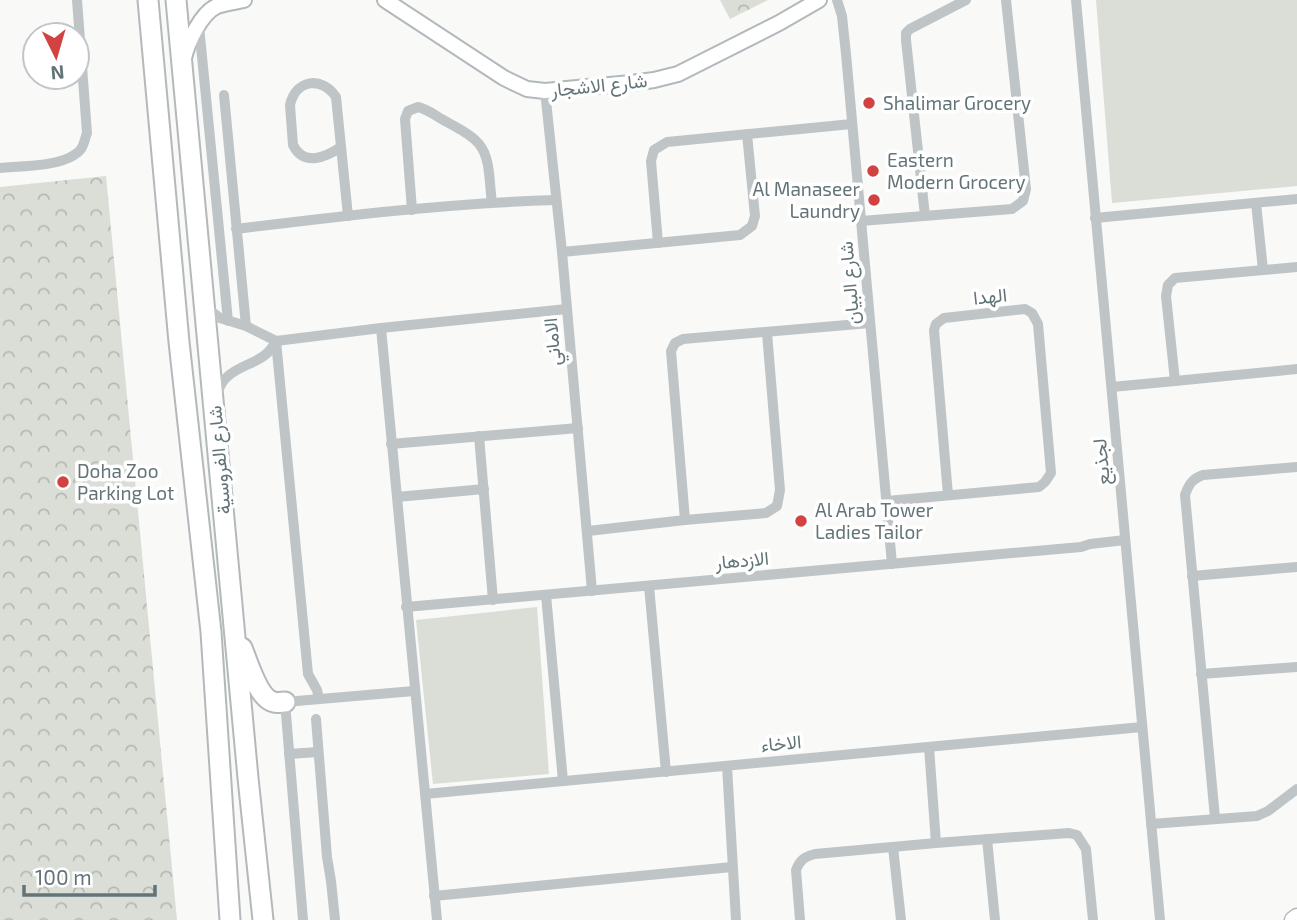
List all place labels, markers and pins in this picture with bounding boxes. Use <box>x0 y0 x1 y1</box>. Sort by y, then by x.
place label: Shalimar Grocery <box>883 91 1031 114</box>
marker: Shalimar Grocery <box>861 95 877 111</box>
place label: Eastern Modern Grocery <box>887 148 1026 193</box>
marker: Eastern Modern Grocery <box>865 163 881 179</box>
place label: Al Manaseer Laundry <box>753 177 860 222</box>
marker: Al Manaseer Laundry <box>866 192 882 208</box>
place label: Doha Zoo Parking Lot <box>77 459 174 504</box>
marker: Doha Zoo Parking Lot <box>55 474 71 490</box>
place label: Al Arab Tower Ladies Tailor <box>815 498 934 543</box>
marker: Al Arab Tower Ladies Tailor <box>793 513 809 529</box>

